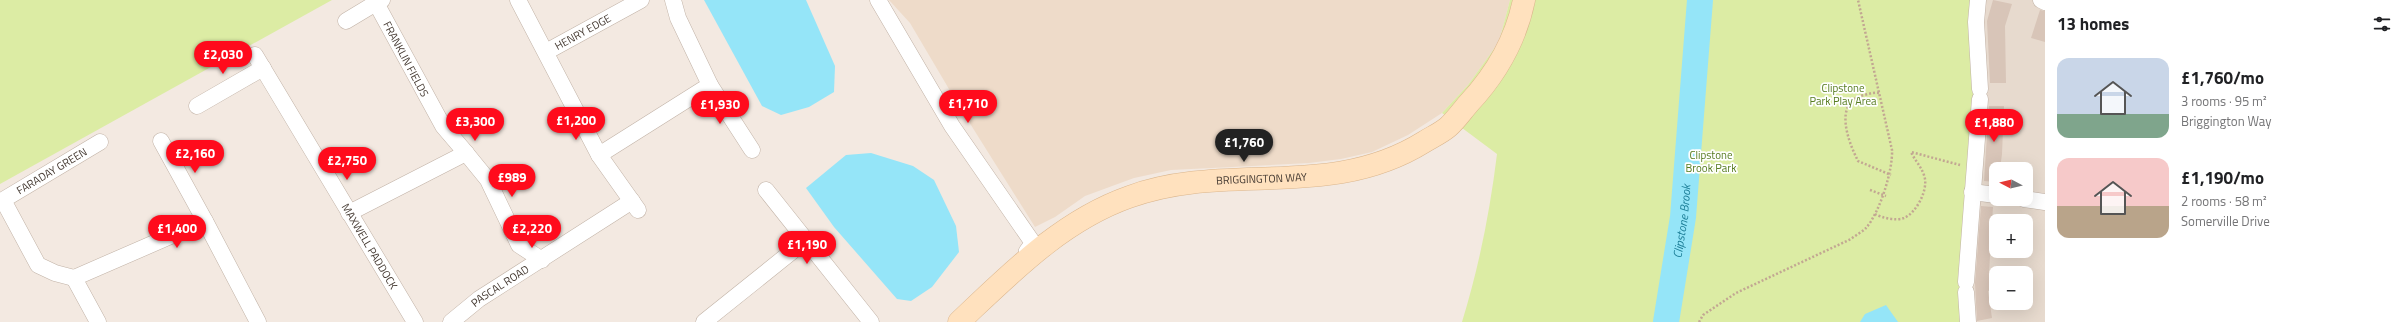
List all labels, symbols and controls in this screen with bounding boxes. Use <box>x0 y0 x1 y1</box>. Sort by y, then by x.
street label: HENRY EDGE <box>552 10 614 54</box>
text: 13 homes <box>2057 11 2129 37</box>
icon: filters <box>2371 13 2393 35</box>
street label: FRANKLIN FIELDS <box>379 18 433 100</box>
pin: £2,030 <box>190 41 256 75</box>
text: £2,030 <box>203 44 243 64</box>
text: £1,760/mo <box>2181 65 2264 91</box>
icon: home <box>2089 74 2137 122</box>
park label: Clipstone Park Play Area <box>1809 80 1877 109</box>
pin: £1,710 <box>935 90 1001 124</box>
pin: £1,930 <box>687 91 753 125</box>
text: 3 rooms · 95 m² <box>2181 91 2267 111</box>
text: £1,710 <box>948 93 988 113</box>
text: £1,930 <box>700 94 740 114</box>
pin: £1,200 <box>543 107 609 141</box>
pin: £3,300 <box>442 108 508 142</box>
pin: £1,880 <box>1961 109 2027 143</box>
text: £1,200 <box>556 110 596 130</box>
text: £3,300 <box>455 111 495 131</box>
text: Briggington Way <box>2181 111 2272 131</box>
text: £1,880 <box>1974 112 2014 132</box>
pin: £1,760 <box>1211 129 1277 163</box>
text: £1,760 <box>1224 132 1264 152</box>
pin: £2,160 <box>162 140 228 174</box>
text: £2,160 <box>175 143 215 163</box>
street label: FARADAY GREEN <box>13 144 90 198</box>
pin: £2,750 <box>314 147 380 181</box>
park label: Clipstone Brook Park <box>1686 147 1737 176</box>
text: £2,750 <box>327 150 367 170</box>
north arrow <box>1989 162 2033 206</box>
map controls <box>1989 162 2033 310</box>
pin: £989 <box>488 164 536 198</box>
text: £1,190/mo <box>2181 165 2264 191</box>
text: £989 <box>497 167 527 187</box>
street label: BRIGGINGTON WAY <box>1216 169 1308 188</box>
icon: home <box>2089 174 2137 222</box>
water label: Clipstone Brook <box>1667 182 1695 259</box>
text: 2 rooms · 58 m² <box>2181 191 2267 211</box>
street label: MAXWELL PADDOCK <box>338 200 402 293</box>
text: Somerville Drive <box>2181 211 2270 231</box>
button: + <box>1989 214 2033 258</box>
pin: £1,400 <box>144 215 210 249</box>
pin: £2,220 <box>499 215 565 249</box>
text: £1,400 <box>157 218 197 238</box>
text: £2,220 <box>512 218 552 238</box>
pin: £1,190 <box>774 231 840 265</box>
text: £1,190 <box>787 234 827 254</box>
street label: PASCAL ROAD <box>467 261 532 311</box>
button: − <box>1989 266 2033 310</box>

